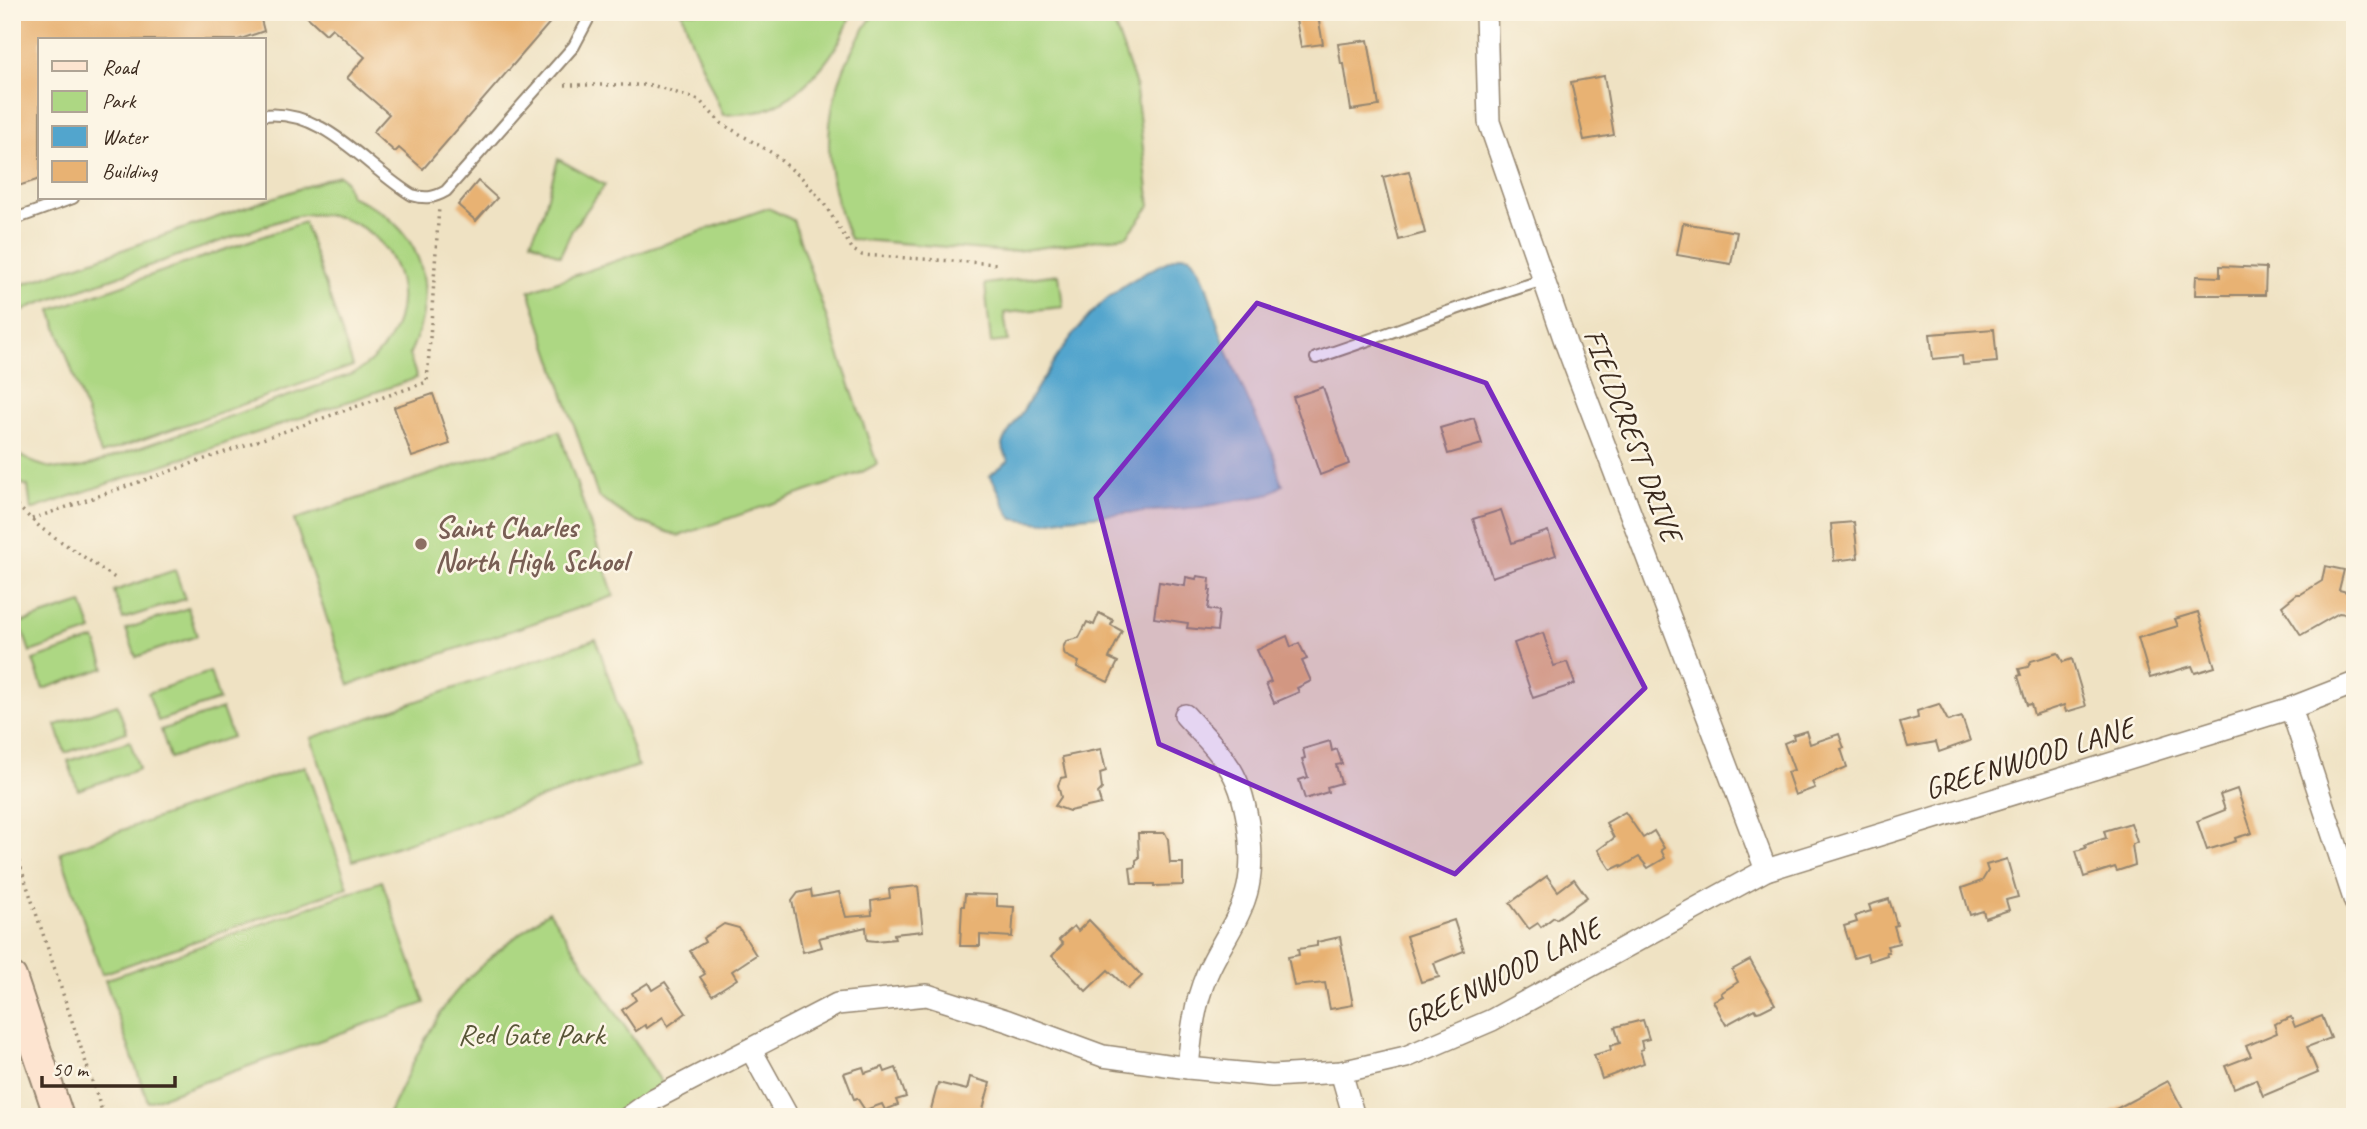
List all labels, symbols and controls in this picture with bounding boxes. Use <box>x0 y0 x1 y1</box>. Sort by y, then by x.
legend <box>38 38 266 200</box>
text: Road <box>102 54 141 80</box>
text: Park <box>102 88 137 114</box>
text: Water <box>102 124 149 150</box>
text: Building <box>102 158 159 184</box>
street label: FIELDCREST DRIVE <box>1575 323 1692 550</box>
place label: Saint Charles North High School <box>435 508 633 580</box>
marker: Saint Charles North High School <box>413 536 429 552</box>
street label: GREENWOOD LANE <box>1920 707 2141 808</box>
street label: GREENWOOD LANE <box>1397 907 1610 1041</box>
park label: Red Gate Park <box>458 1015 606 1053</box>
scale bar <box>42 1045 175 1089</box>
text: 50 m <box>52 1056 90 1082</box>

